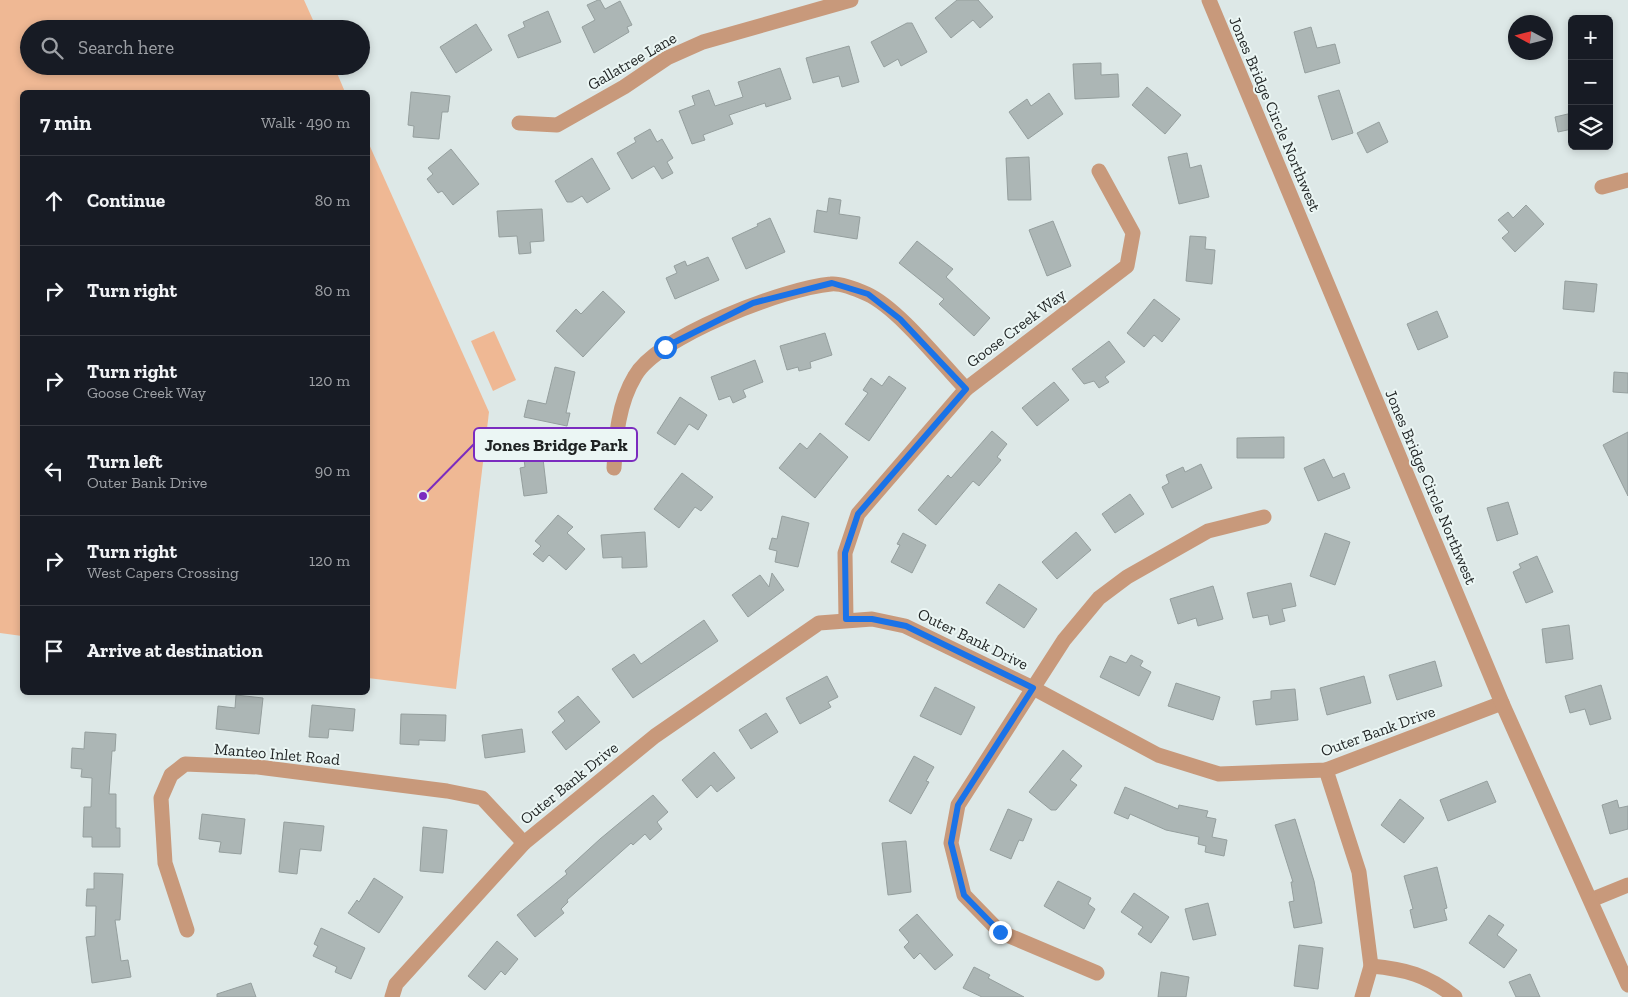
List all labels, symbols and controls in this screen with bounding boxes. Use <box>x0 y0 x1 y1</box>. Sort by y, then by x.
street label: Jones Bridge Circle Northwest <box>1225 14 1325 214</box>
north arrow <box>1508 15 1553 60</box>
map controls <box>1568 15 1613 150</box>
button: + <box>1568 15 1613 60</box>
search box <box>20 20 370 75</box>
street label: Gallatree Lane <box>584 28 680 94</box>
icon: search <box>38 34 66 62</box>
text: Search here <box>78 36 174 59</box>
button: − <box>1568 60 1613 105</box>
button: layers <box>1568 105 1613 150</box>
text: 7 min <box>40 110 91 135</box>
text: Walk · 490 m <box>261 113 350 132</box>
icon: ahead <box>40 187 68 215</box>
text: Continue <box>87 189 165 212</box>
text: 80 m <box>315 191 350 210</box>
icon: right <box>40 277 68 305</box>
text: Turn right <box>87 279 177 302</box>
text: 80 m <box>315 281 350 300</box>
street label: Goose Creek Way <box>963 284 1070 371</box>
route start <box>654 336 677 359</box>
text: Turn right <box>87 360 177 383</box>
icon: right <box>40 367 68 395</box>
text: 120 m <box>309 371 350 390</box>
text: Goose Creek Way <box>87 383 206 402</box>
street label: Jones Bridge Circle Northwest <box>1381 387 1481 587</box>
callout: Jones Bridge Park <box>474 428 637 461</box>
text: Jones Bridge Park <box>484 434 628 456</box>
text: Turn left <box>87 450 162 473</box>
icon: left <box>40 457 68 485</box>
text: 90 m <box>315 461 350 480</box>
text: Outer Bank Drive <box>87 473 207 492</box>
text: Turn right <box>87 540 177 563</box>
icon: right <box>40 547 68 575</box>
text: 120 m <box>309 551 350 570</box>
text: West Capers Crossing <box>87 563 239 582</box>
street label: Outer Bank Drive <box>915 604 1031 674</box>
icon: arrive <box>40 637 68 665</box>
text: Arrive at destination <box>87 639 263 662</box>
street label: Outer Bank Drive <box>1318 701 1438 761</box>
street label: Outer Bank Drive <box>516 738 622 828</box>
street label: Manteo Inlet Road <box>213 739 341 769</box>
route end <box>989 921 1012 944</box>

